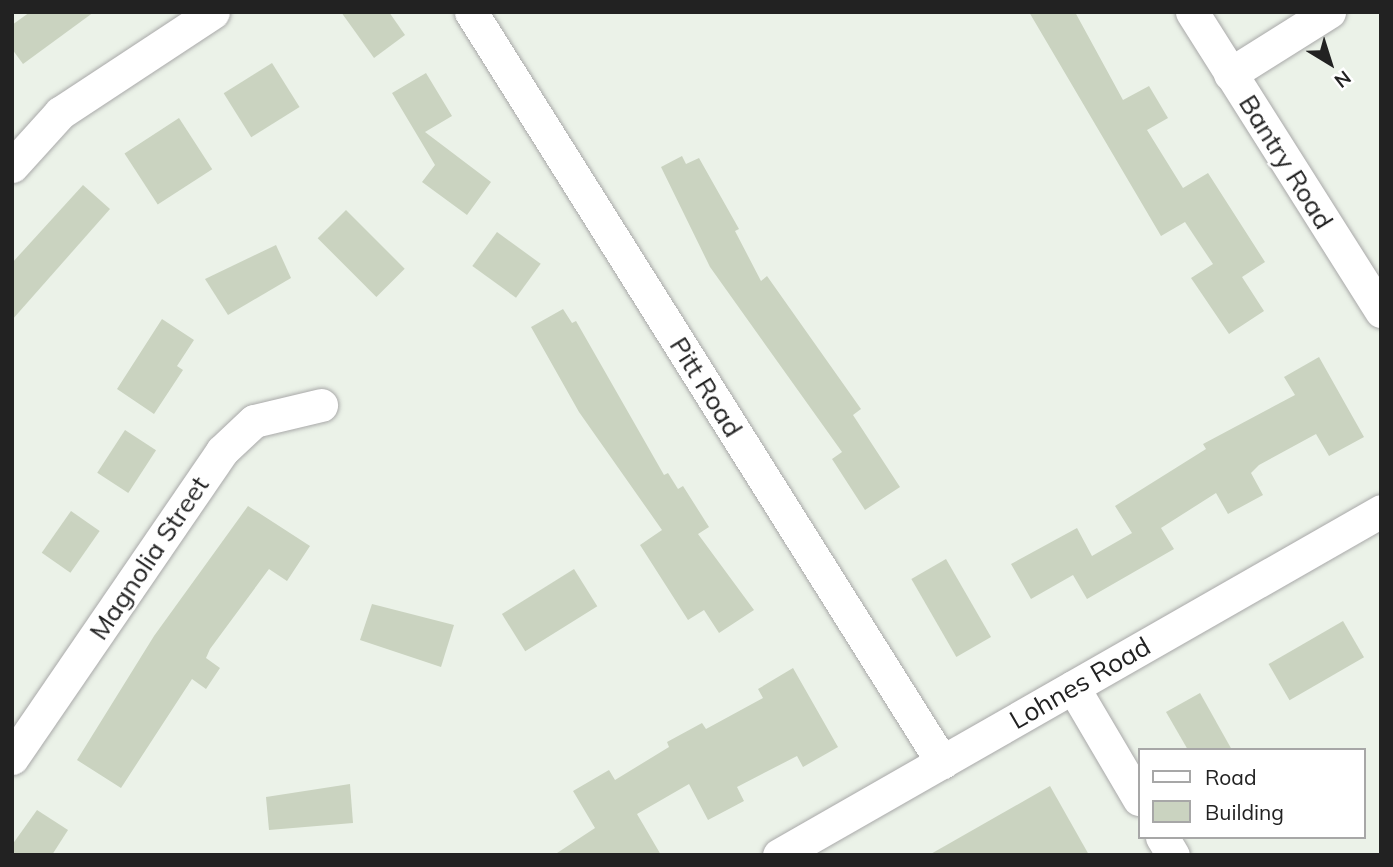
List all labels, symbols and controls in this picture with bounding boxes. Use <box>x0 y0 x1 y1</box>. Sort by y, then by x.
north arrow <box>1295 28 1365 98</box>
text: N <box>1330 66 1356 93</box>
street label: Bantry Road <box>1232 89 1340 235</box>
street label: Pitt Road <box>663 331 749 443</box>
street label: Magnolia Street <box>83 470 215 646</box>
street label: Lohnes Road <box>1004 630 1156 736</box>
legend <box>1138 748 1365 839</box>
text: Road <box>1205 764 1256 790</box>
text: Building <box>1205 799 1284 825</box>

